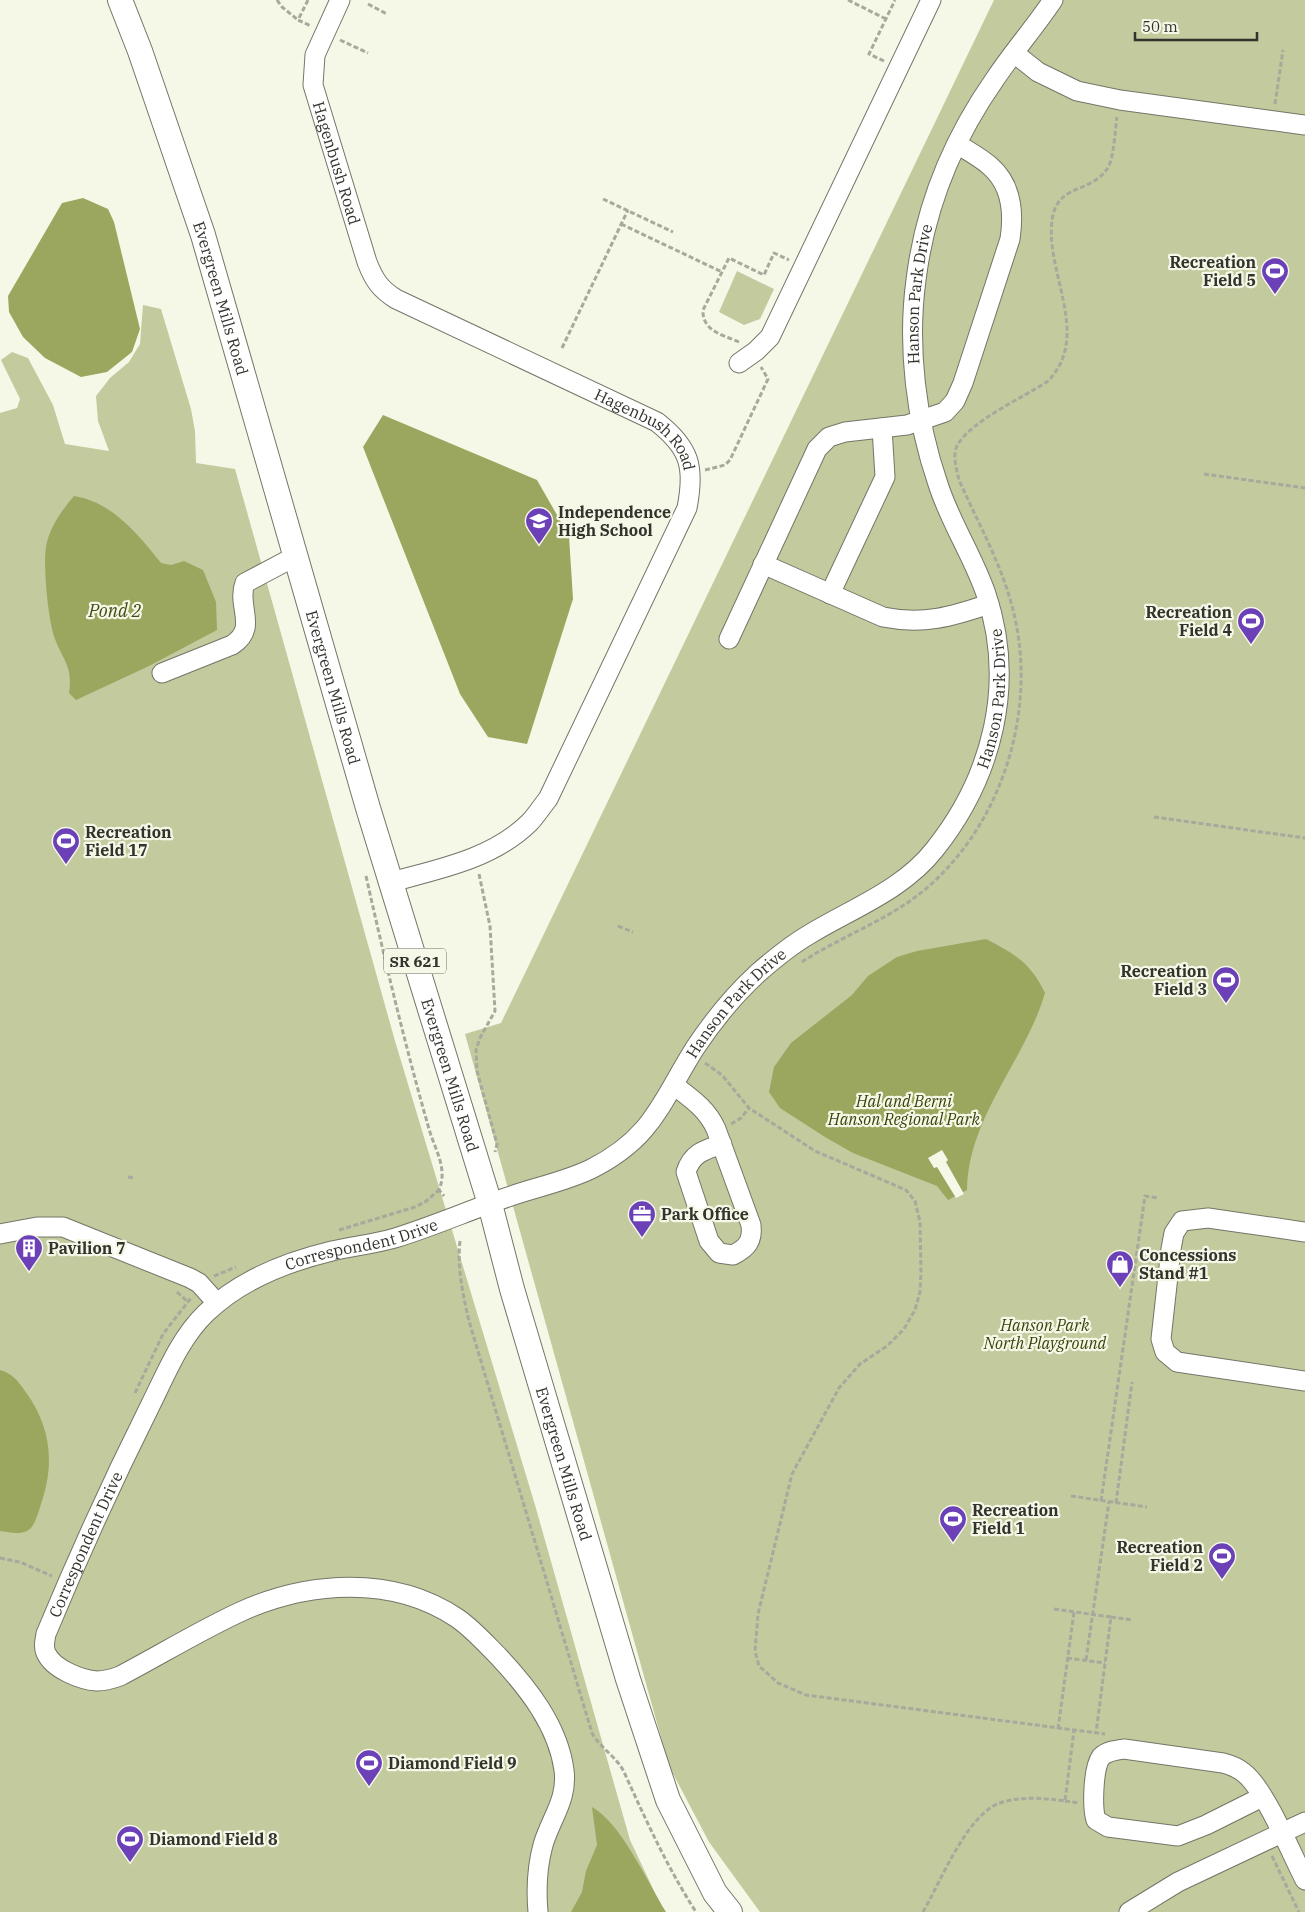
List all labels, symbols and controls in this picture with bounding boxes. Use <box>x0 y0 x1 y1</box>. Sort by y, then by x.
scale bar <box>1135 10 1258 42</box>
text: 50 m <box>1142 17 1178 36</box>
street label: Hagenbush Road <box>309 99 365 227</box>
street label: Evergreen Mills Road <box>189 218 253 378</box>
street label: Hanson Park Drive <box>903 222 936 365</box>
place label: Recreation Field 5 <box>1169 252 1256 290</box>
sports icon: Recreation Field 5 <box>1260 256 1290 295</box>
street label: Hagenbush Road <box>591 384 700 472</box>
place label: Independence High School <box>558 502 671 540</box>
school or university icon: Independence High School <box>524 506 554 545</box>
water label: Pond 2 <box>88 599 142 622</box>
place label: Recreation Field 4 <box>1145 602 1232 640</box>
sports icon: Recreation Field 4 <box>1236 606 1266 645</box>
street label: Evergreen Mills Road <box>302 608 365 767</box>
street label: Hanson Park Drive <box>972 627 1009 771</box>
place label: Recreation Field 17 <box>85 822 172 860</box>
sports icon: Recreation Field 17 <box>51 826 81 865</box>
street label: Hanson Park Drive <box>681 944 790 1062</box>
road number: SR 621 <box>384 948 446 974</box>
place label: Recreation Field 3 <box>1120 961 1207 999</box>
sports icon: Recreation Field 3 <box>1211 965 1241 1004</box>
street label: Evergreen Mills Road <box>417 996 483 1154</box>
park label: Hal and Berni Hanson Regional Park <box>827 1091 980 1129</box>
office icon: Park Office <box>627 1199 657 1238</box>
place label: Park Office <box>661 1204 749 1224</box>
street label: Correspondent Drive <box>282 1214 440 1274</box>
building icon: Pavilion 7 <box>14 1233 44 1272</box>
place label: Pavilion 7 <box>48 1238 126 1258</box>
place label: Concessions Stand #1 <box>1139 1245 1236 1283</box>
shop icon: Concessions Stand #1 <box>1105 1249 1135 1288</box>
park label: Hanson Park North Playground <box>983 1315 1107 1353</box>
street label: Evergreen Mills Road <box>532 1384 596 1543</box>
street label: Correspondent Drive <box>44 1468 127 1620</box>
place label: Recreation Field 1 <box>972 1500 1059 1538</box>
sports icon: Recreation Field 1 <box>938 1504 968 1543</box>
place label: Recreation Field 2 <box>1116 1537 1203 1575</box>
sports icon: Recreation Field 2 <box>1207 1541 1237 1580</box>
sports icon: Diamond Field 9 <box>354 1748 384 1787</box>
place label: Diamond Field 9 <box>388 1753 517 1773</box>
sports icon: Diamond Field 8 <box>115 1824 145 1863</box>
place label: Diamond Field 8 <box>149 1829 278 1849</box>

